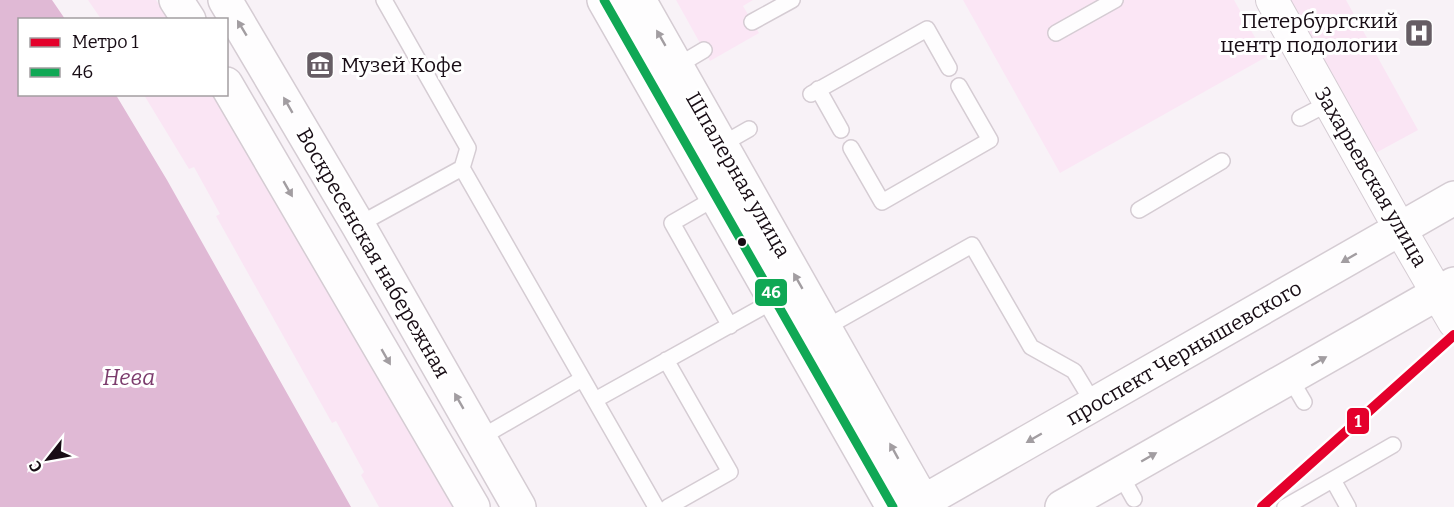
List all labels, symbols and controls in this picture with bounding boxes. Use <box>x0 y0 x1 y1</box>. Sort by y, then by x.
place label: Петербургский центр подологии <box>1220 8 1398 58</box>
hospital icon: Петербургский центр подологии <box>1403 17 1435 49</box>
legend <box>18 18 228 96</box>
one-way arrow <box>237 19 247 36</box>
one-way arrow <box>656 30 666 47</box>
text: Метро 1 <box>72 31 139 53</box>
museum icon: Музей Кофе <box>304 49 336 81</box>
place label: Музей Кофе <box>341 52 462 78</box>
text: 46 <box>72 61 93 83</box>
street label: Захарьевская улица <box>1309 82 1433 272</box>
street label: Шпалерная улица <box>680 88 796 263</box>
one-way arrow <box>282 97 293 113</box>
street label: Воскресенская набережная <box>291 123 455 383</box>
one-way arrow <box>282 181 293 197</box>
unlabelled marker <box>736 236 748 248</box>
one-way arrow <box>1340 253 1357 263</box>
one-way arrow <box>793 272 803 289</box>
street label: проспект Чернышевского <box>1062 275 1306 431</box>
line badge: 46 <box>754 278 788 307</box>
text: 46 <box>761 283 781 302</box>
one-way arrow <box>381 349 391 366</box>
one-way arrow <box>1311 356 1328 366</box>
water label: Нева <box>103 364 155 391</box>
one-way arrow <box>454 392 464 409</box>
line badge: 1 <box>1346 407 1370 435</box>
text: 1 <box>1355 412 1362 431</box>
north arrow <box>18 429 78 489</box>
one-way arrow <box>1026 433 1042 444</box>
one-way arrow <box>889 442 899 459</box>
one-way arrow <box>1141 452 1157 463</box>
text: С <box>25 457 46 476</box>

